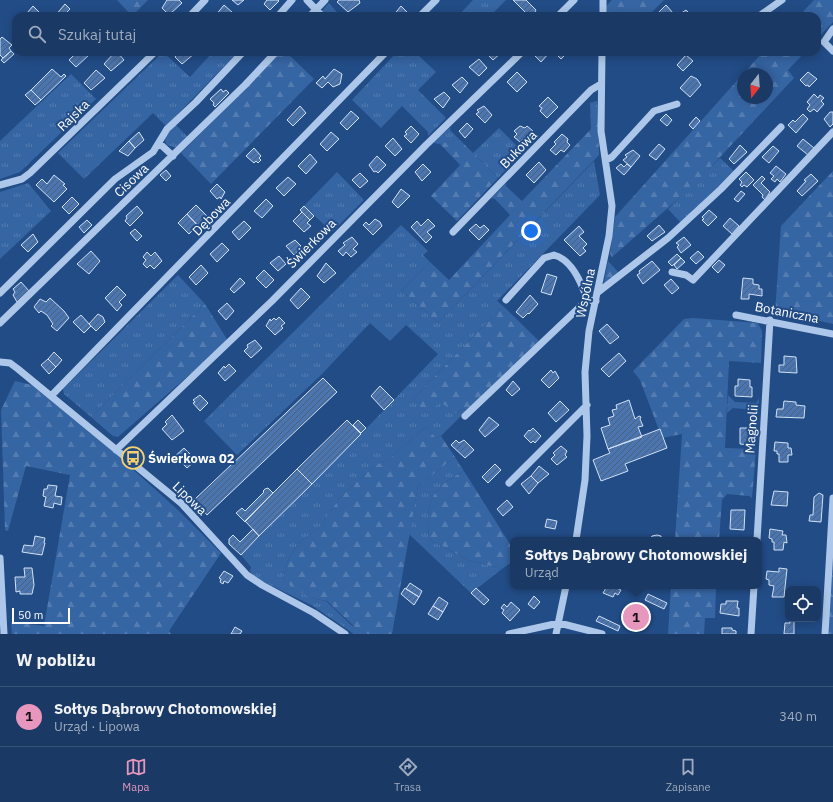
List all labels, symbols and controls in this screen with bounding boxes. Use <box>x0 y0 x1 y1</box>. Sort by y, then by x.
search box <box>12 12 821 56</box>
icon: search <box>26 23 48 45</box>
text: Szukaj tutaj <box>58 25 136 44</box>
north arrow <box>737 68 773 104</box>
street label: Rajska <box>54 96 93 135</box>
street label: Bukowa <box>496 127 541 172</box>
street label: Cisowa <box>110 160 152 201</box>
street label: Dębowa <box>189 193 234 239</box>
street label: Świerkowa <box>283 215 340 272</box>
your location <box>521 221 541 241</box>
street label: Wspólna <box>572 267 599 320</box>
street label: Botaniczna <box>753 298 820 327</box>
street label: Magnolii <box>741 404 762 454</box>
bus stop icon: Świerkowa 02 <box>120 445 146 471</box>
place label: Świerkowa 02 <box>148 450 235 467</box>
street label: Lipowa <box>169 478 210 519</box>
popup <box>510 537 762 589</box>
text: Sołtys Dąbrowy Chotomowskiej <box>525 545 747 564</box>
text: Urząd <box>525 564 559 581</box>
map controls <box>785 586 821 622</box>
button: locate <box>785 586 821 622</box>
pin: 1 <box>623 602 649 632</box>
scale bar <box>12 606 70 625</box>
text: 50 m <box>18 608 43 622</box>
text: W pobliżu <box>16 649 96 671</box>
text: Sołtys Dąbrowy Chotomowskiej <box>54 699 276 718</box>
text: 1 <box>25 708 33 725</box>
text: 340 m <box>779 708 817 725</box>
text: Urząd · Lipowa <box>54 718 140 735</box>
tab: Mapa <box>122 756 149 794</box>
tab: Trasa <box>394 756 421 794</box>
tab: Zapisane <box>666 756 711 794</box>

